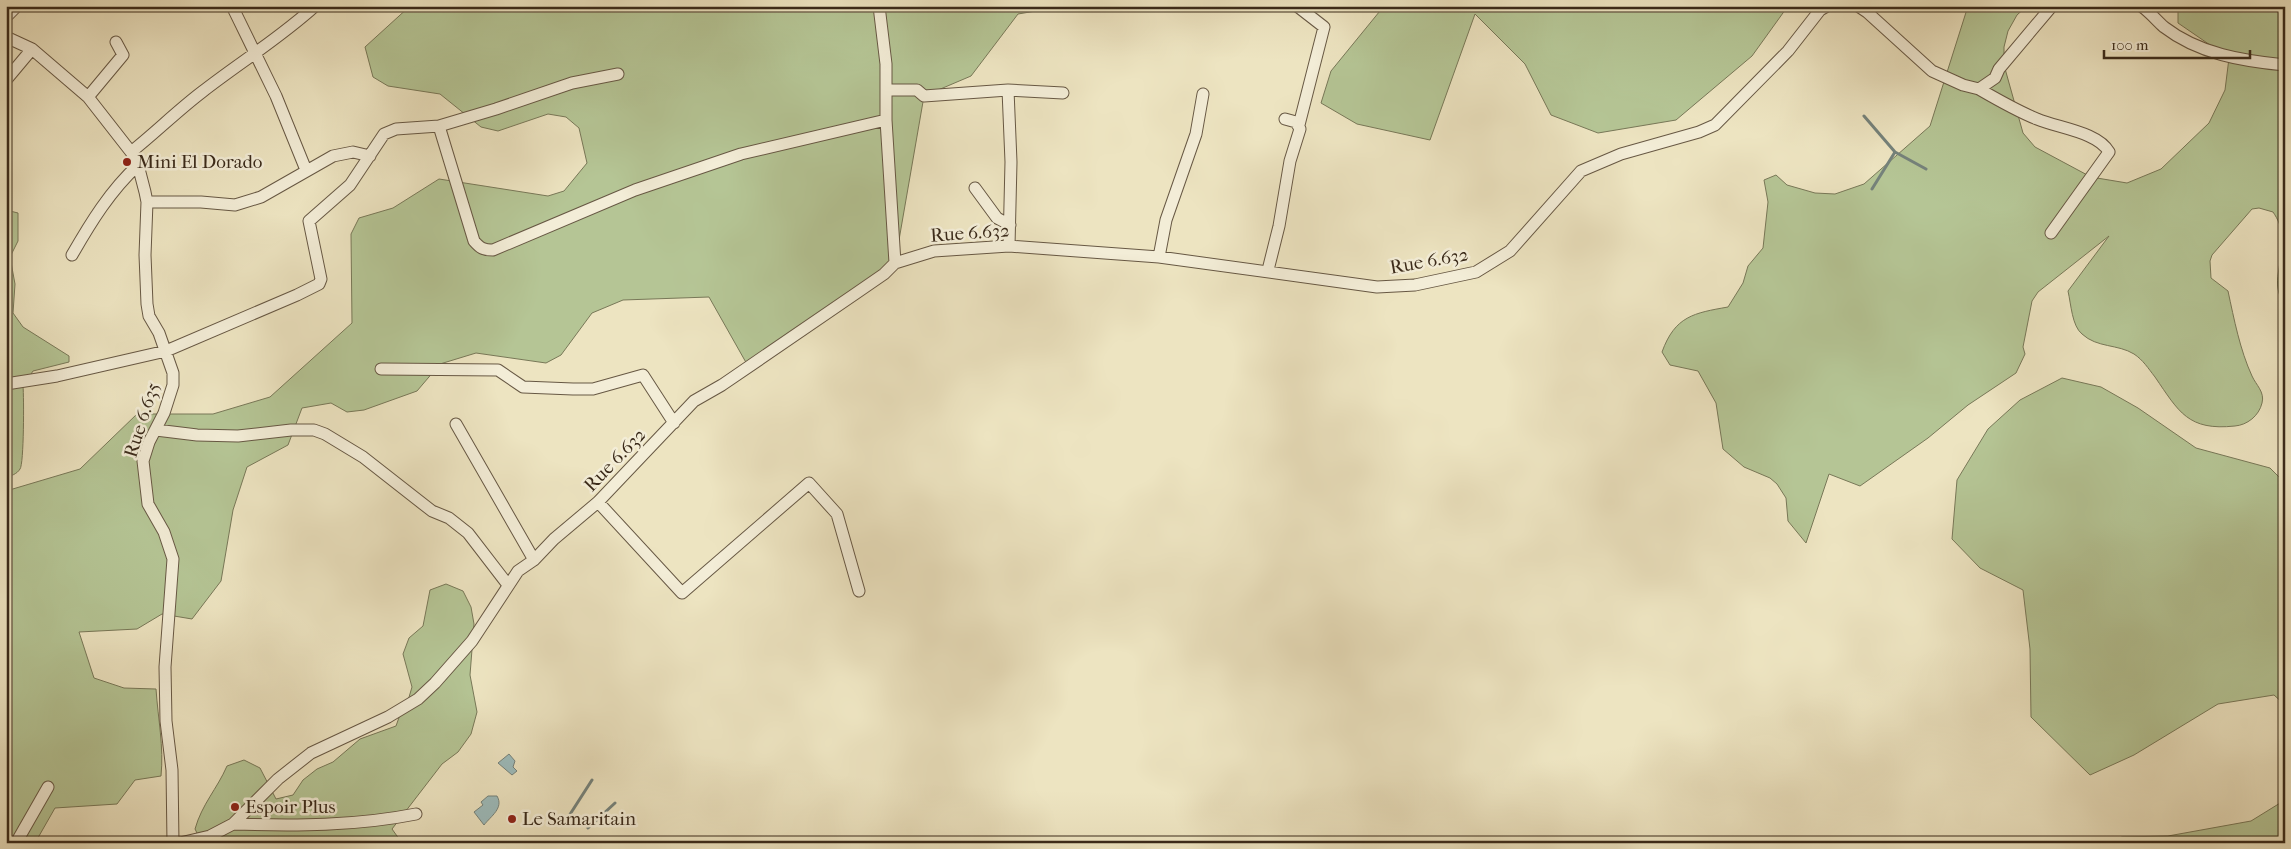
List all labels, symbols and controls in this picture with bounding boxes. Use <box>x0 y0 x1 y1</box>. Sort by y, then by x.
scale bar <box>2104 28 2250 60</box>
text: 100 m <box>2111 36 2149 54</box>
place label: Mini El Dorado <box>137 151 263 173</box>
marker: Mini El Dorado <box>121 156 133 168</box>
street label: Rue 6.632 <box>930 219 1011 247</box>
street label: Rue 6.632 <box>1388 243 1470 279</box>
street label: Rue 6.635 <box>120 380 164 460</box>
street label: Rue 6.632 <box>580 424 651 496</box>
place label: Espoir Plus <box>245 796 336 818</box>
marker: Espoir Plus <box>229 801 241 813</box>
place label: Le Samaritain <box>522 808 636 830</box>
marker: Le Samaritain <box>506 813 518 825</box>

